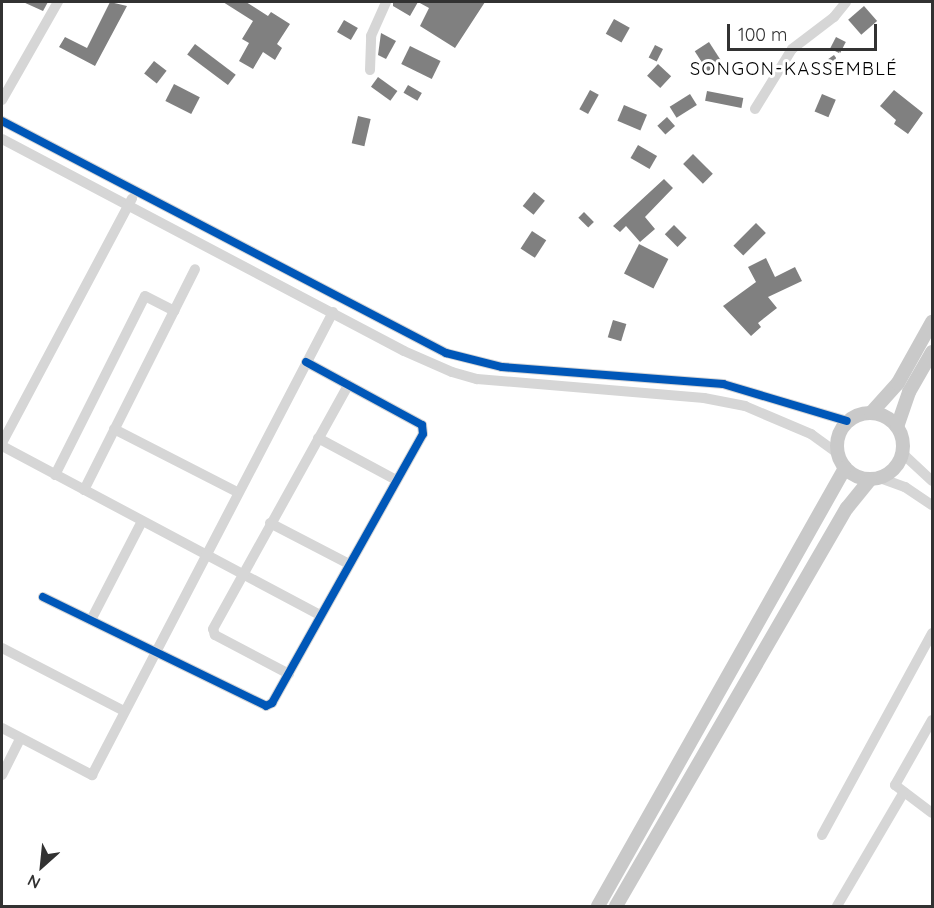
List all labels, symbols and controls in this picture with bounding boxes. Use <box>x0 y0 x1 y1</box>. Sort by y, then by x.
scale bar <box>730 12 880 50</box>
text: 100 m <box>738 23 787 46</box>
district label: SONGON-KASSEMBLÉ <box>690 58 898 80</box>
north arrow <box>12 836 72 896</box>
text: N <box>24 870 44 894</box>

